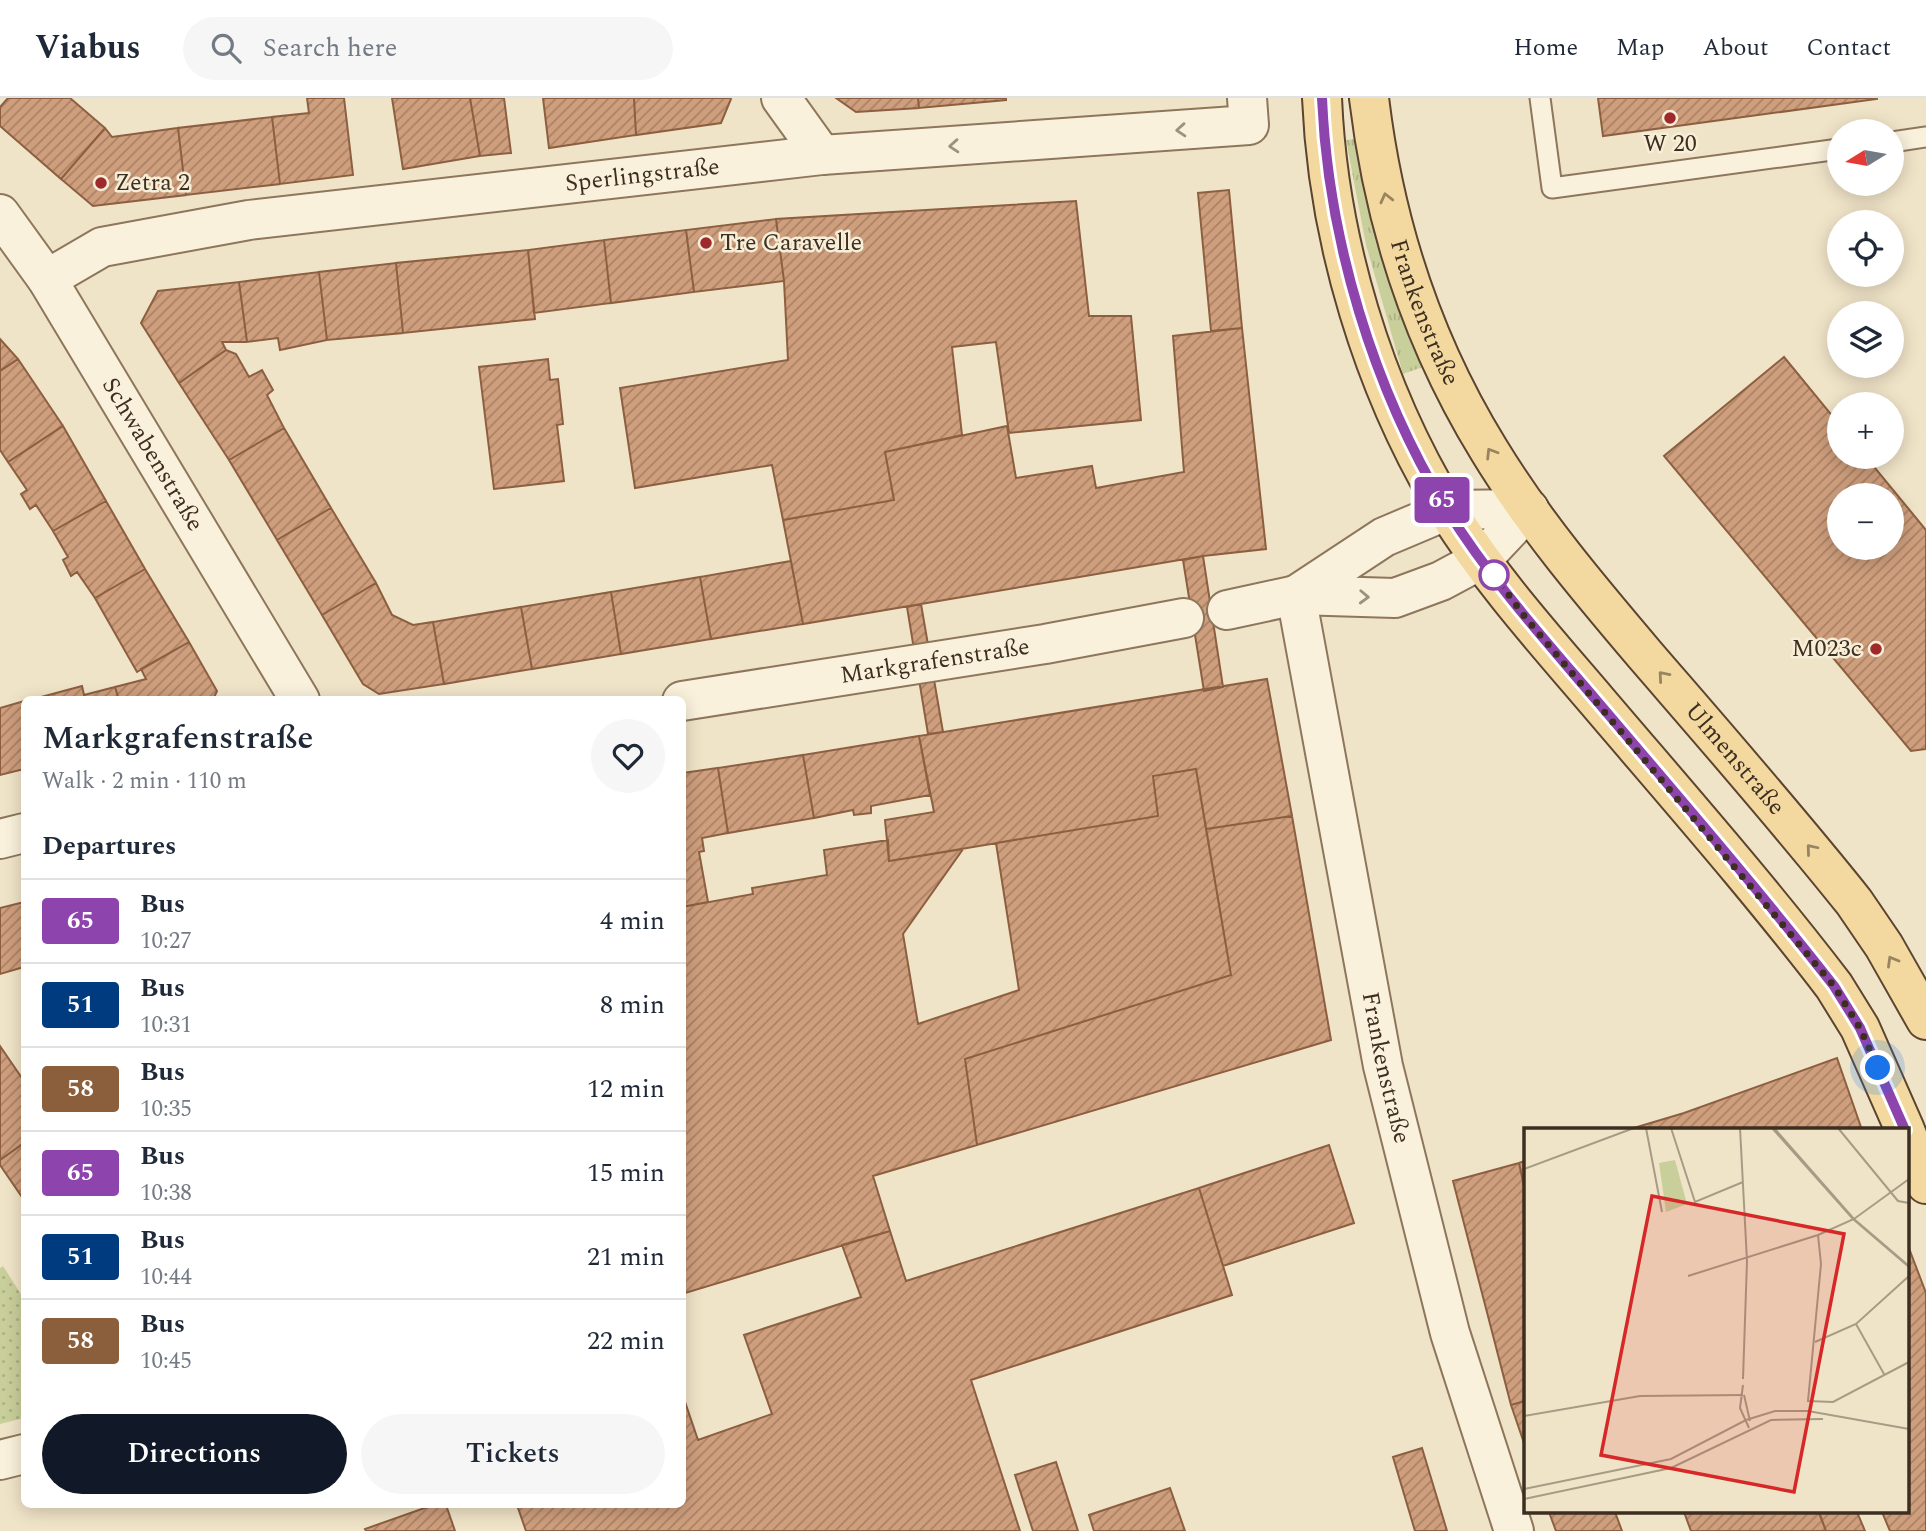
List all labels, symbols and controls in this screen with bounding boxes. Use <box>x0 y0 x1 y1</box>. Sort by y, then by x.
search box <box>183 17 673 80</box>
text: Viabus <box>35 23 141 73</box>
text: Search here <box>263 28 397 68</box>
icon: search <box>207 29 245 67</box>
text: Home <box>1513 30 1578 66</box>
text: Map <box>1616 30 1664 66</box>
text: About <box>1702 30 1768 66</box>
text: Contact <box>1806 30 1891 66</box>
marker: W 20 <box>1662 110 1678 126</box>
north arrow <box>1827 119 1904 196</box>
map controls <box>1827 119 1904 560</box>
one-way arrow <box>1175 122 1186 137</box>
place label: W 20 <box>1643 126 1697 162</box>
one-way arrow <box>948 138 959 153</box>
street label: Sperlingstraße <box>563 149 722 202</box>
place label: Zetra 2 <box>115 165 190 201</box>
marker: Zetra 2 <box>93 175 109 191</box>
one-way arrow <box>1380 192 1394 204</box>
button: locate <box>1827 210 1904 287</box>
place label: Tre Caravelle <box>720 225 862 261</box>
marker: Tre Caravelle <box>698 235 714 251</box>
street label: Frankenstraße <box>1380 235 1469 392</box>
button: layers <box>1827 301 1904 378</box>
street label: Schwabenstraße <box>92 371 213 538</box>
button: + <box>1827 392 1904 469</box>
one-way arrow <box>1486 447 1499 460</box>
line badge: 65 <box>1410 477 1474 523</box>
text: 65 <box>1429 482 1455 518</box>
button: − <box>1827 483 1904 560</box>
unlabelled marker <box>1479 560 1509 590</box>
one-way arrow <box>1359 589 1370 605</box>
street label: Markgrafenstraße <box>838 629 1032 694</box>
place label: M023c <box>1791 631 1862 667</box>
marker: M023c <box>1868 641 1884 657</box>
one-way arrow <box>1659 671 1671 684</box>
street label: Ulmenstraße <box>1676 694 1794 823</box>
text: Markgrafenstraße <box>42 713 314 763</box>
button: heart <box>591 719 665 793</box>
text: Walk · 2 min · 110 m <box>42 764 247 799</box>
text: Departures <box>42 826 176 866</box>
one-way arrow <box>1807 844 1819 857</box>
text: Bus <box>140 884 185 924</box>
text: 4 min <box>600 901 665 941</box>
text: 65 <box>67 903 94 939</box>
text: 10:27 <box>140 924 192 959</box>
one-way arrow <box>1888 955 1901 968</box>
text: Bus <box>140 968 185 1008</box>
text: 8 min <box>600 985 665 1025</box>
text: 51 <box>67 987 94 1023</box>
street label: Frankenstraße <box>1352 989 1420 1147</box>
text: 10:31 <box>140 1008 192 1043</box>
your location <box>1860 1050 1895 1085</box>
text: Bus <box>140 1052 185 1092</box>
text: 12 min <box>587 1069 665 1109</box>
text: 58 <box>67 1071 94 1107</box>
text: 10:35 <box>140 1092 192 1127</box>
inset map <box>1524 1128 1909 1514</box>
text: Bus <box>140 1136 185 1176</box>
text: 15 min <box>587 1153 665 1193</box>
text: 65 <box>67 1155 94 1191</box>
text: 10:38 <box>140 1176 192 1211</box>
text: Bus <box>140 1220 185 1260</box>
text: 21 min <box>587 1237 665 1277</box>
text: 51 <box>67 1239 94 1275</box>
text: 10:44 <box>140 1260 192 1295</box>
text: Bus <box>140 1304 185 1344</box>
text: 22 min <box>587 1321 665 1361</box>
text: 58 <box>67 1323 94 1359</box>
text: 10:45 <box>140 1344 192 1379</box>
button: Directions <box>42 1414 347 1494</box>
button: Tickets <box>361 1414 665 1494</box>

